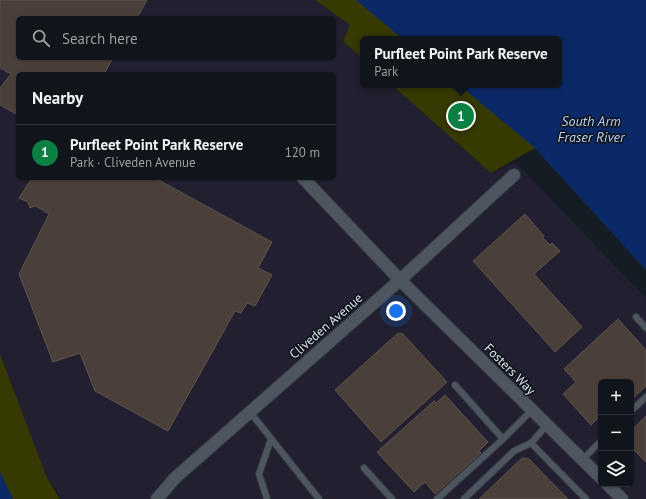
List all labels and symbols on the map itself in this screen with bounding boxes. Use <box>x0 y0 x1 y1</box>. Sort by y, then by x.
pin: 1 <box>448 101 474 131</box>
water label: South Arm Fraser River <box>557 112 626 146</box>
street label: Cliveden Avenue <box>286 289 366 363</box>
your location <box>386 301 406 321</box>
street label: Fosters Way <box>481 340 539 398</box>

